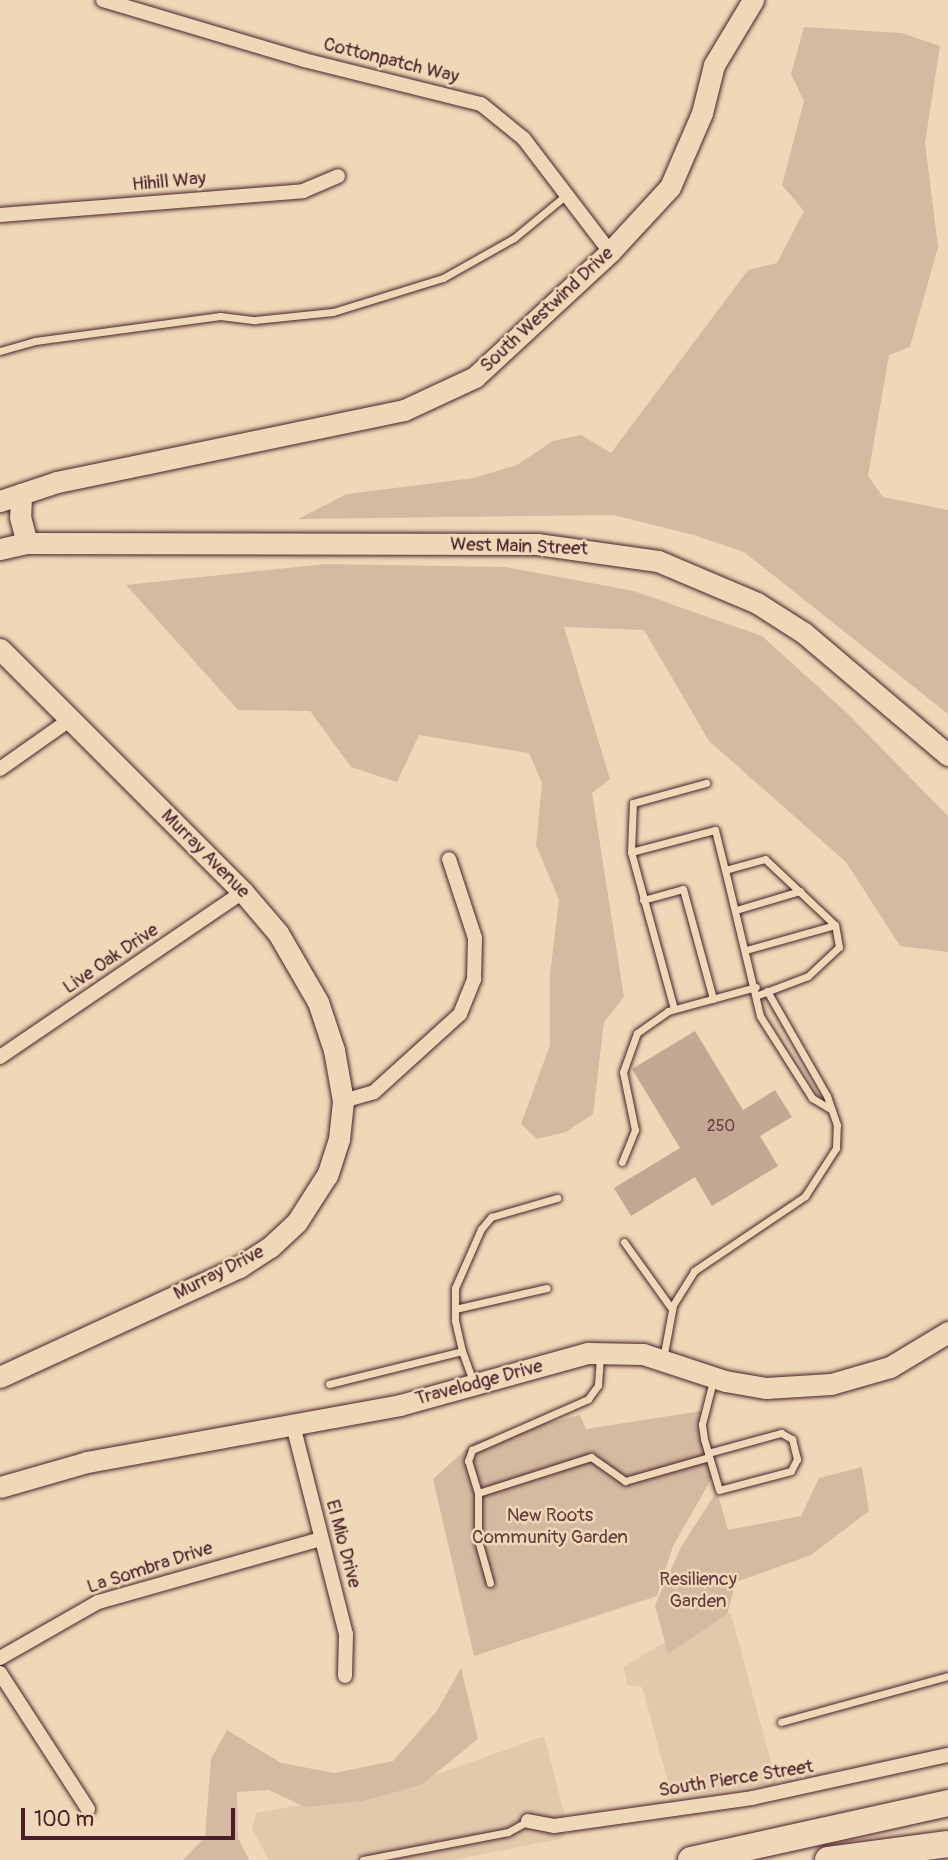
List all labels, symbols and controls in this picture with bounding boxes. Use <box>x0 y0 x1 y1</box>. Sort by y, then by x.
street label: Cottonpatch Way <box>321 33 461 89</box>
street label: Hihill Way <box>131 167 207 197</box>
street label: South Westwind Drive <box>476 242 618 378</box>
street label: West Main Street <box>450 533 588 561</box>
street label: Murray Avenue <box>156 805 254 903</box>
street label: Live Oak Drive <box>59 919 163 999</box>
house number: 250 <box>707 1116 735 1136</box>
street label: Murray Drive <box>170 1240 268 1306</box>
street label: Travelodge Drive <box>413 1355 545 1411</box>
street label: El Mio Drive <box>320 1497 366 1591</box>
park label: New Roots Community Garden <box>472 1505 628 1549</box>
street label: La Sombra Drive <box>84 1537 216 1599</box>
park label: Resiliency Garden <box>659 1569 737 1613</box>
street label: South Pierce Street <box>657 1756 815 1802</box>
scale bar <box>24 1794 238 1838</box>
text: 100 m <box>34 1806 94 1833</box>

